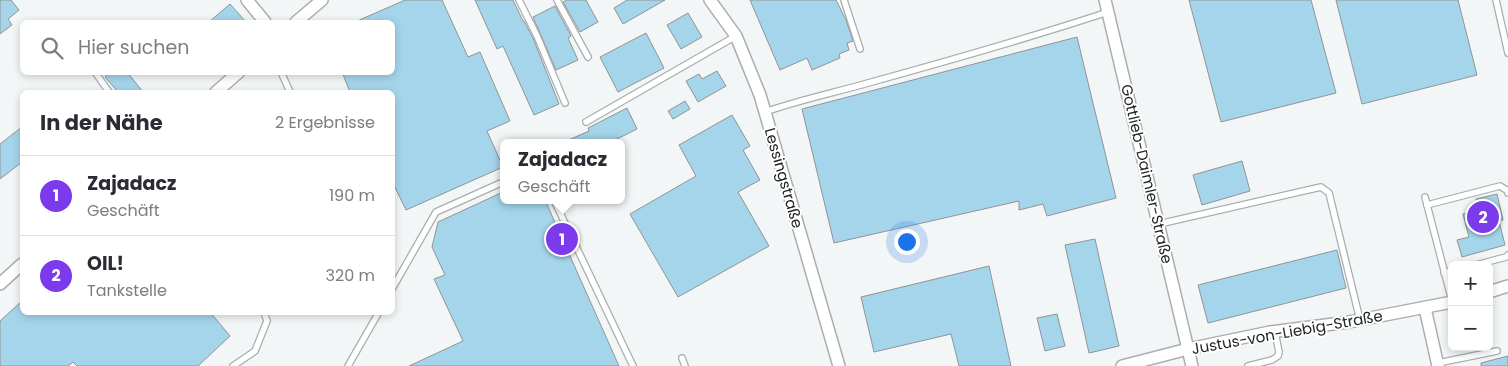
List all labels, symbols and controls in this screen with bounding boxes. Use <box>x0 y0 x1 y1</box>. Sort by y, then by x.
search box <box>20 20 395 75</box>
icon: search <box>38 34 66 62</box>
text: Hier suchen <box>78 34 189 61</box>
street label: Gottlieb-Daimler-Straße <box>1116 82 1178 266</box>
text: In der Nähe <box>40 108 163 137</box>
text: 2 Ergebnisse <box>275 111 375 134</box>
street label: Lessingstraße <box>760 125 808 231</box>
popup <box>500 139 625 204</box>
text: Zajadacz <box>518 146 607 173</box>
text: Zajadacz <box>87 170 176 197</box>
text: Geschäft <box>518 175 590 198</box>
text: 1 <box>53 184 59 207</box>
text: 190 m <box>329 184 375 207</box>
pin: 2 <box>1467 198 1499 236</box>
text: Geschäft <box>87 199 160 222</box>
pin: 1 <box>546 220 578 258</box>
your location <box>894 229 920 255</box>
text: OIL! <box>87 250 124 277</box>
map controls <box>1448 261 1493 351</box>
button: + <box>1448 261 1493 306</box>
text: 2 <box>51 264 61 287</box>
text: 320 m <box>326 264 375 287</box>
text: Tankstelle <box>87 279 167 302</box>
street label: Justus-von-Liebig-Straße <box>1190 305 1384 359</box>
button: − <box>1448 306 1493 351</box>

